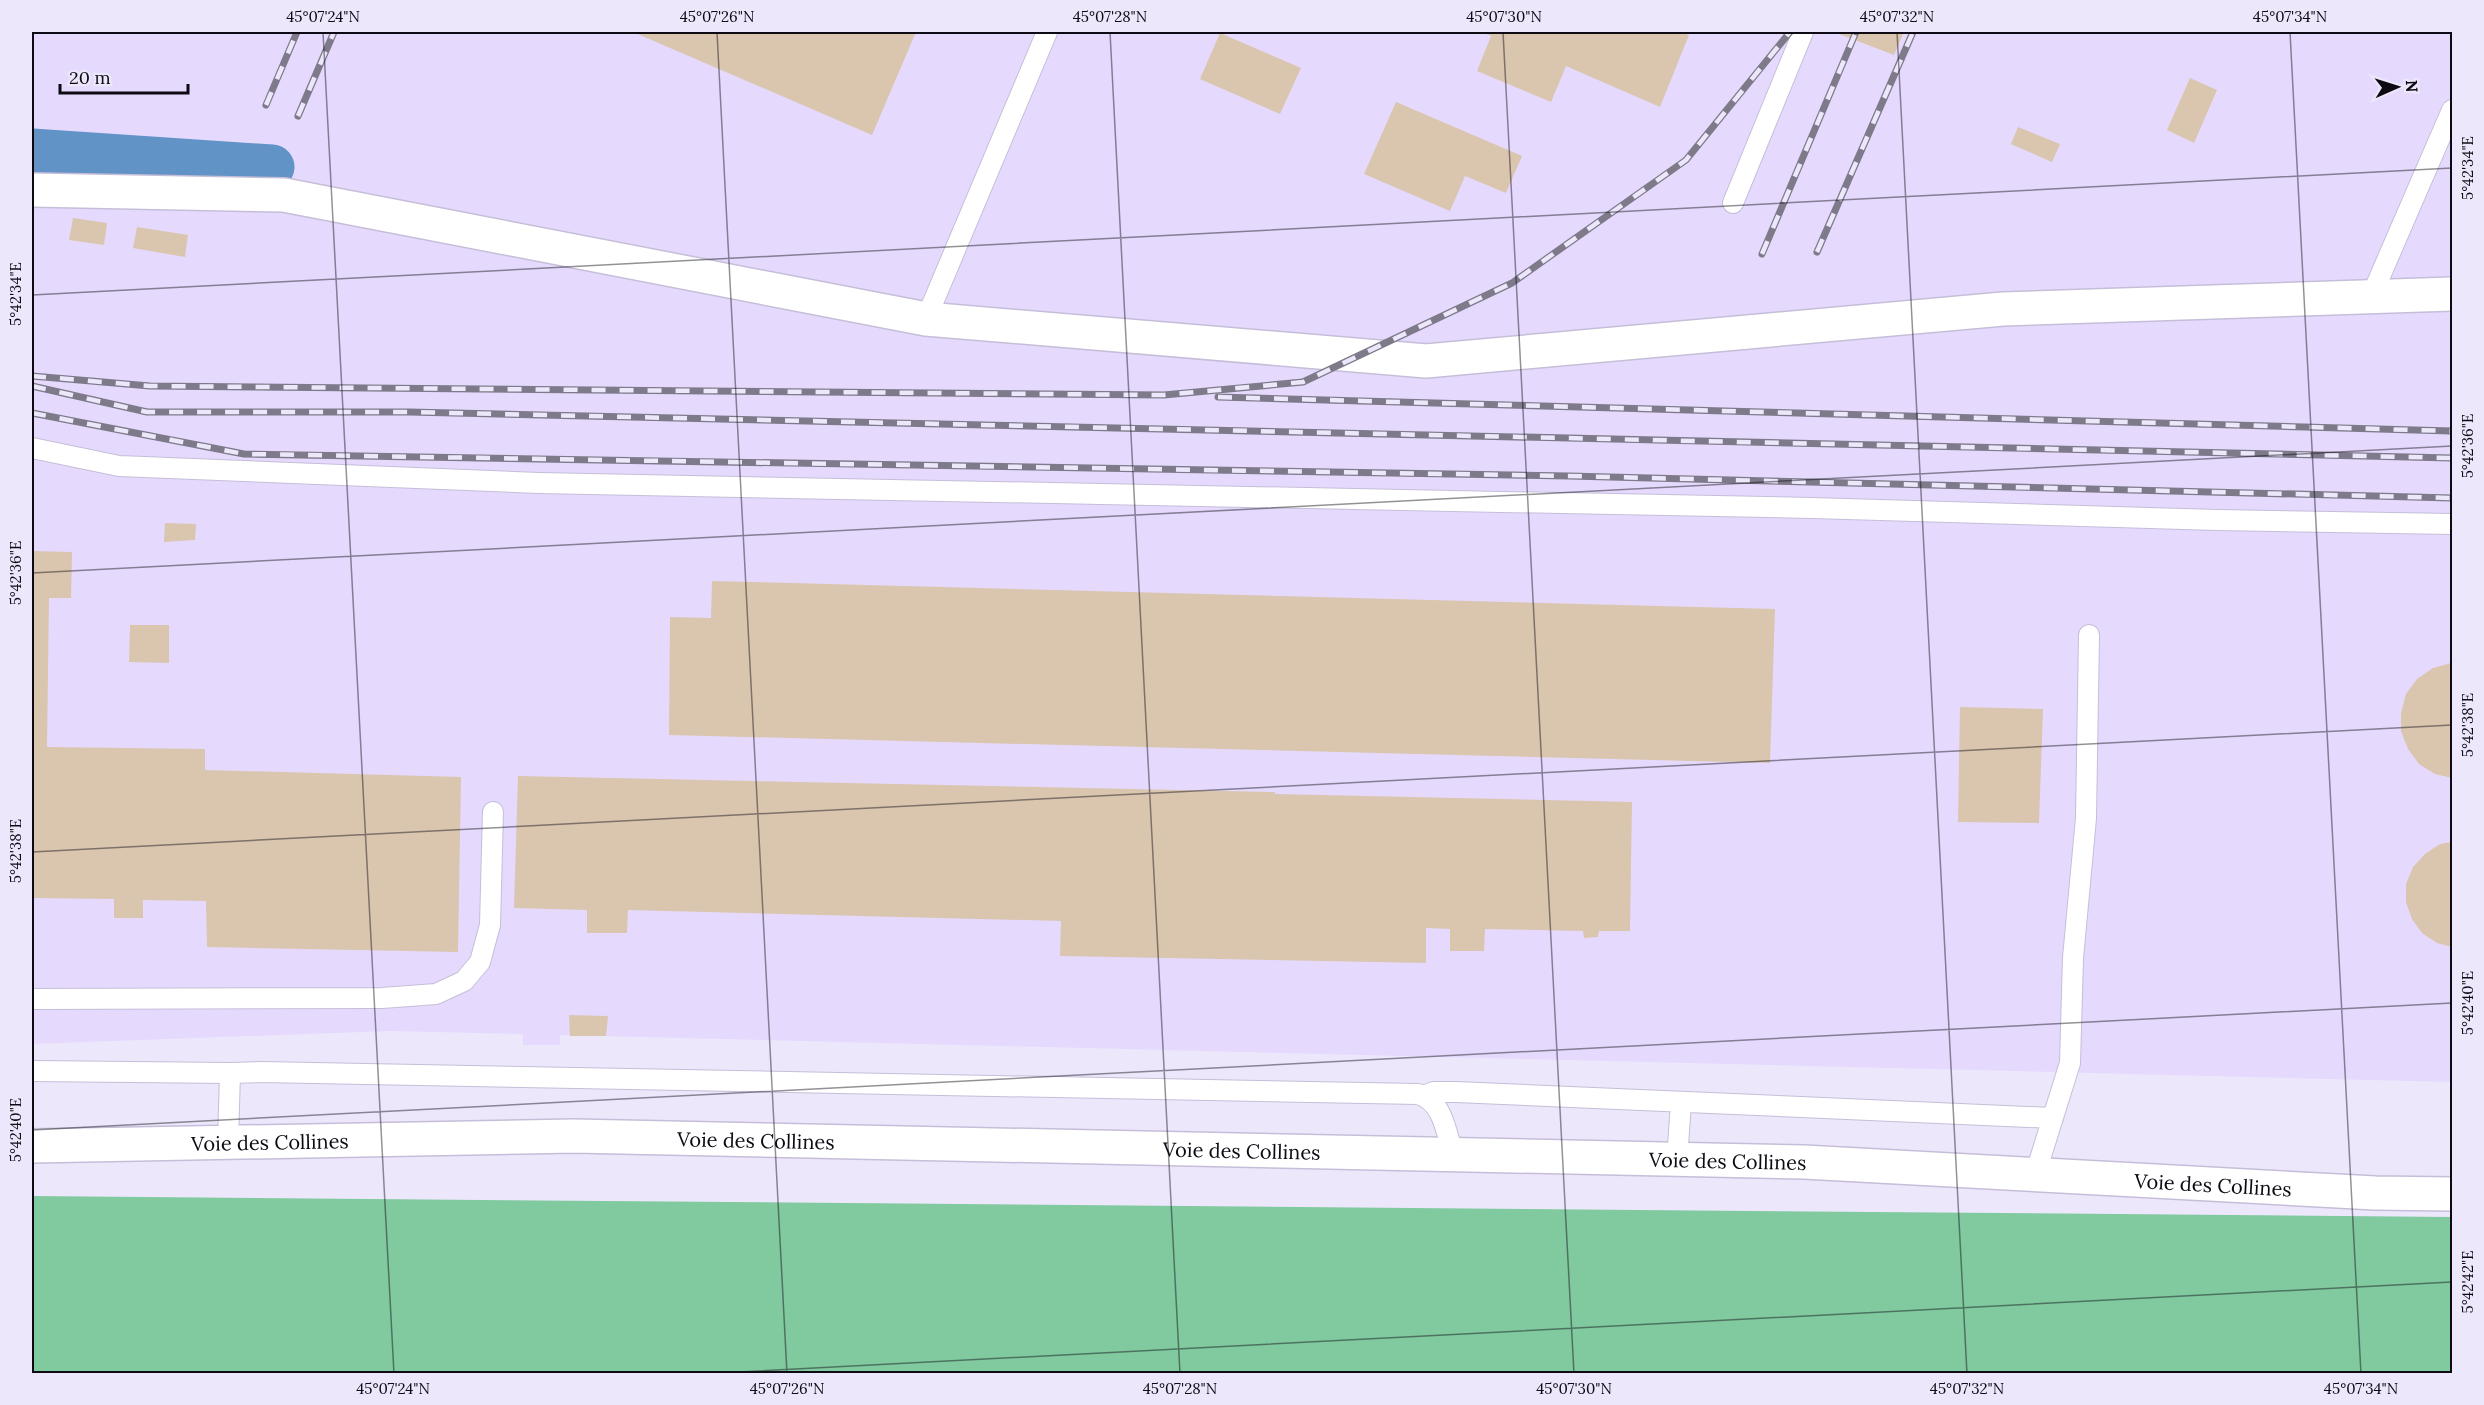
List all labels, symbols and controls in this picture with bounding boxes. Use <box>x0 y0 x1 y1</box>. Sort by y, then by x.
text: 45°07'24"N <box>286 7 360 26</box>
text: 45°07'26"N <box>680 7 754 26</box>
text: 45°07'28"N <box>1073 7 1147 26</box>
text: 45°07'30"N <box>1466 7 1542 26</box>
text: 45°07'32"N <box>1860 7 1934 26</box>
text: 45°07'34"N <box>2253 7 2327 26</box>
scale bar <box>60 57 188 95</box>
north arrow <box>2367 57 2427 117</box>
text: 20 m <box>69 66 111 89</box>
text: N <box>2402 80 2422 93</box>
text: 5°42'34"E <box>2458 136 2477 200</box>
text: 5°42'34"E <box>6 262 25 326</box>
text: 5°42'36"E <box>2458 414 2477 478</box>
text: 5°42'36"E <box>6 541 25 605</box>
text: 5°42'38"E <box>2458 693 2477 757</box>
text: 5°42'38"E <box>6 819 25 883</box>
text: 5°42'40"E <box>2458 971 2477 1035</box>
text: 5°42'40"E <box>6 1098 25 1162</box>
street label: Voie des Collines <box>676 1126 835 1154</box>
street label: Voie des Collines <box>190 1128 349 1156</box>
street label: Voie des Collines <box>1162 1136 1321 1164</box>
street label: Voie des Collines <box>1648 1146 1807 1175</box>
street label: Voie des Collines <box>2133 1167 2292 1201</box>
text: 5°42'42"E <box>2458 1250 2477 1314</box>
text: 45°07'24"N <box>356 1379 430 1398</box>
text: 45°07'26"N <box>750 1379 824 1398</box>
text: 45°07'28"N <box>1143 1379 1217 1398</box>
text: 45°07'30"N <box>1536 1379 1612 1398</box>
text: 45°07'32"N <box>1930 1379 2004 1398</box>
text: 45°07'34"N <box>2324 1379 2398 1398</box>

